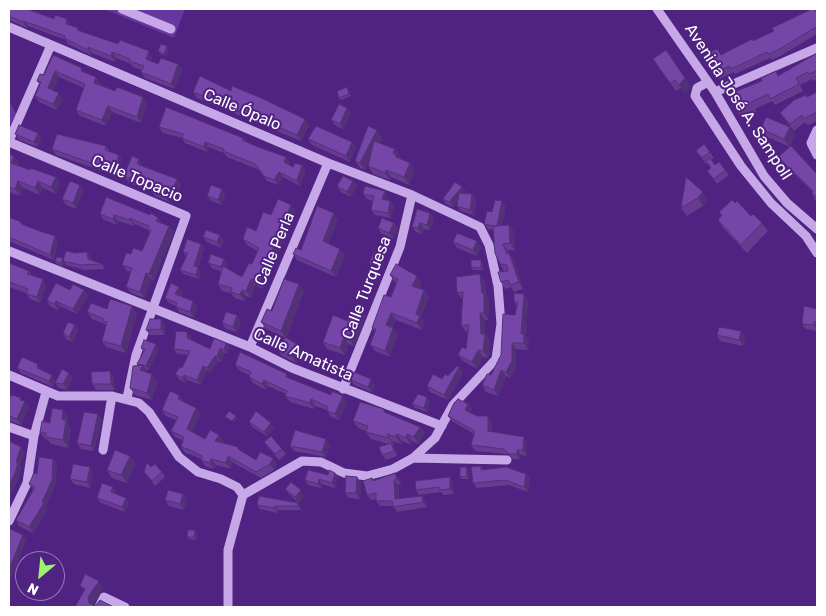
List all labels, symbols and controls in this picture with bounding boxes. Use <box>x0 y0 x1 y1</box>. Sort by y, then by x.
street label: Avenida José A. Sampoll <box>680 20 796 184</box>
street label: Calle Ópalo <box>200 85 284 135</box>
street label: Calle Topacio <box>88 151 186 207</box>
street label: Calle Perla <box>251 209 299 289</box>
street label: Calle Turquesa <box>339 234 395 342</box>
street label: Calle Amatista <box>250 324 356 386</box>
north arrow <box>15 551 65 601</box>
text: N <box>25 579 42 599</box>

